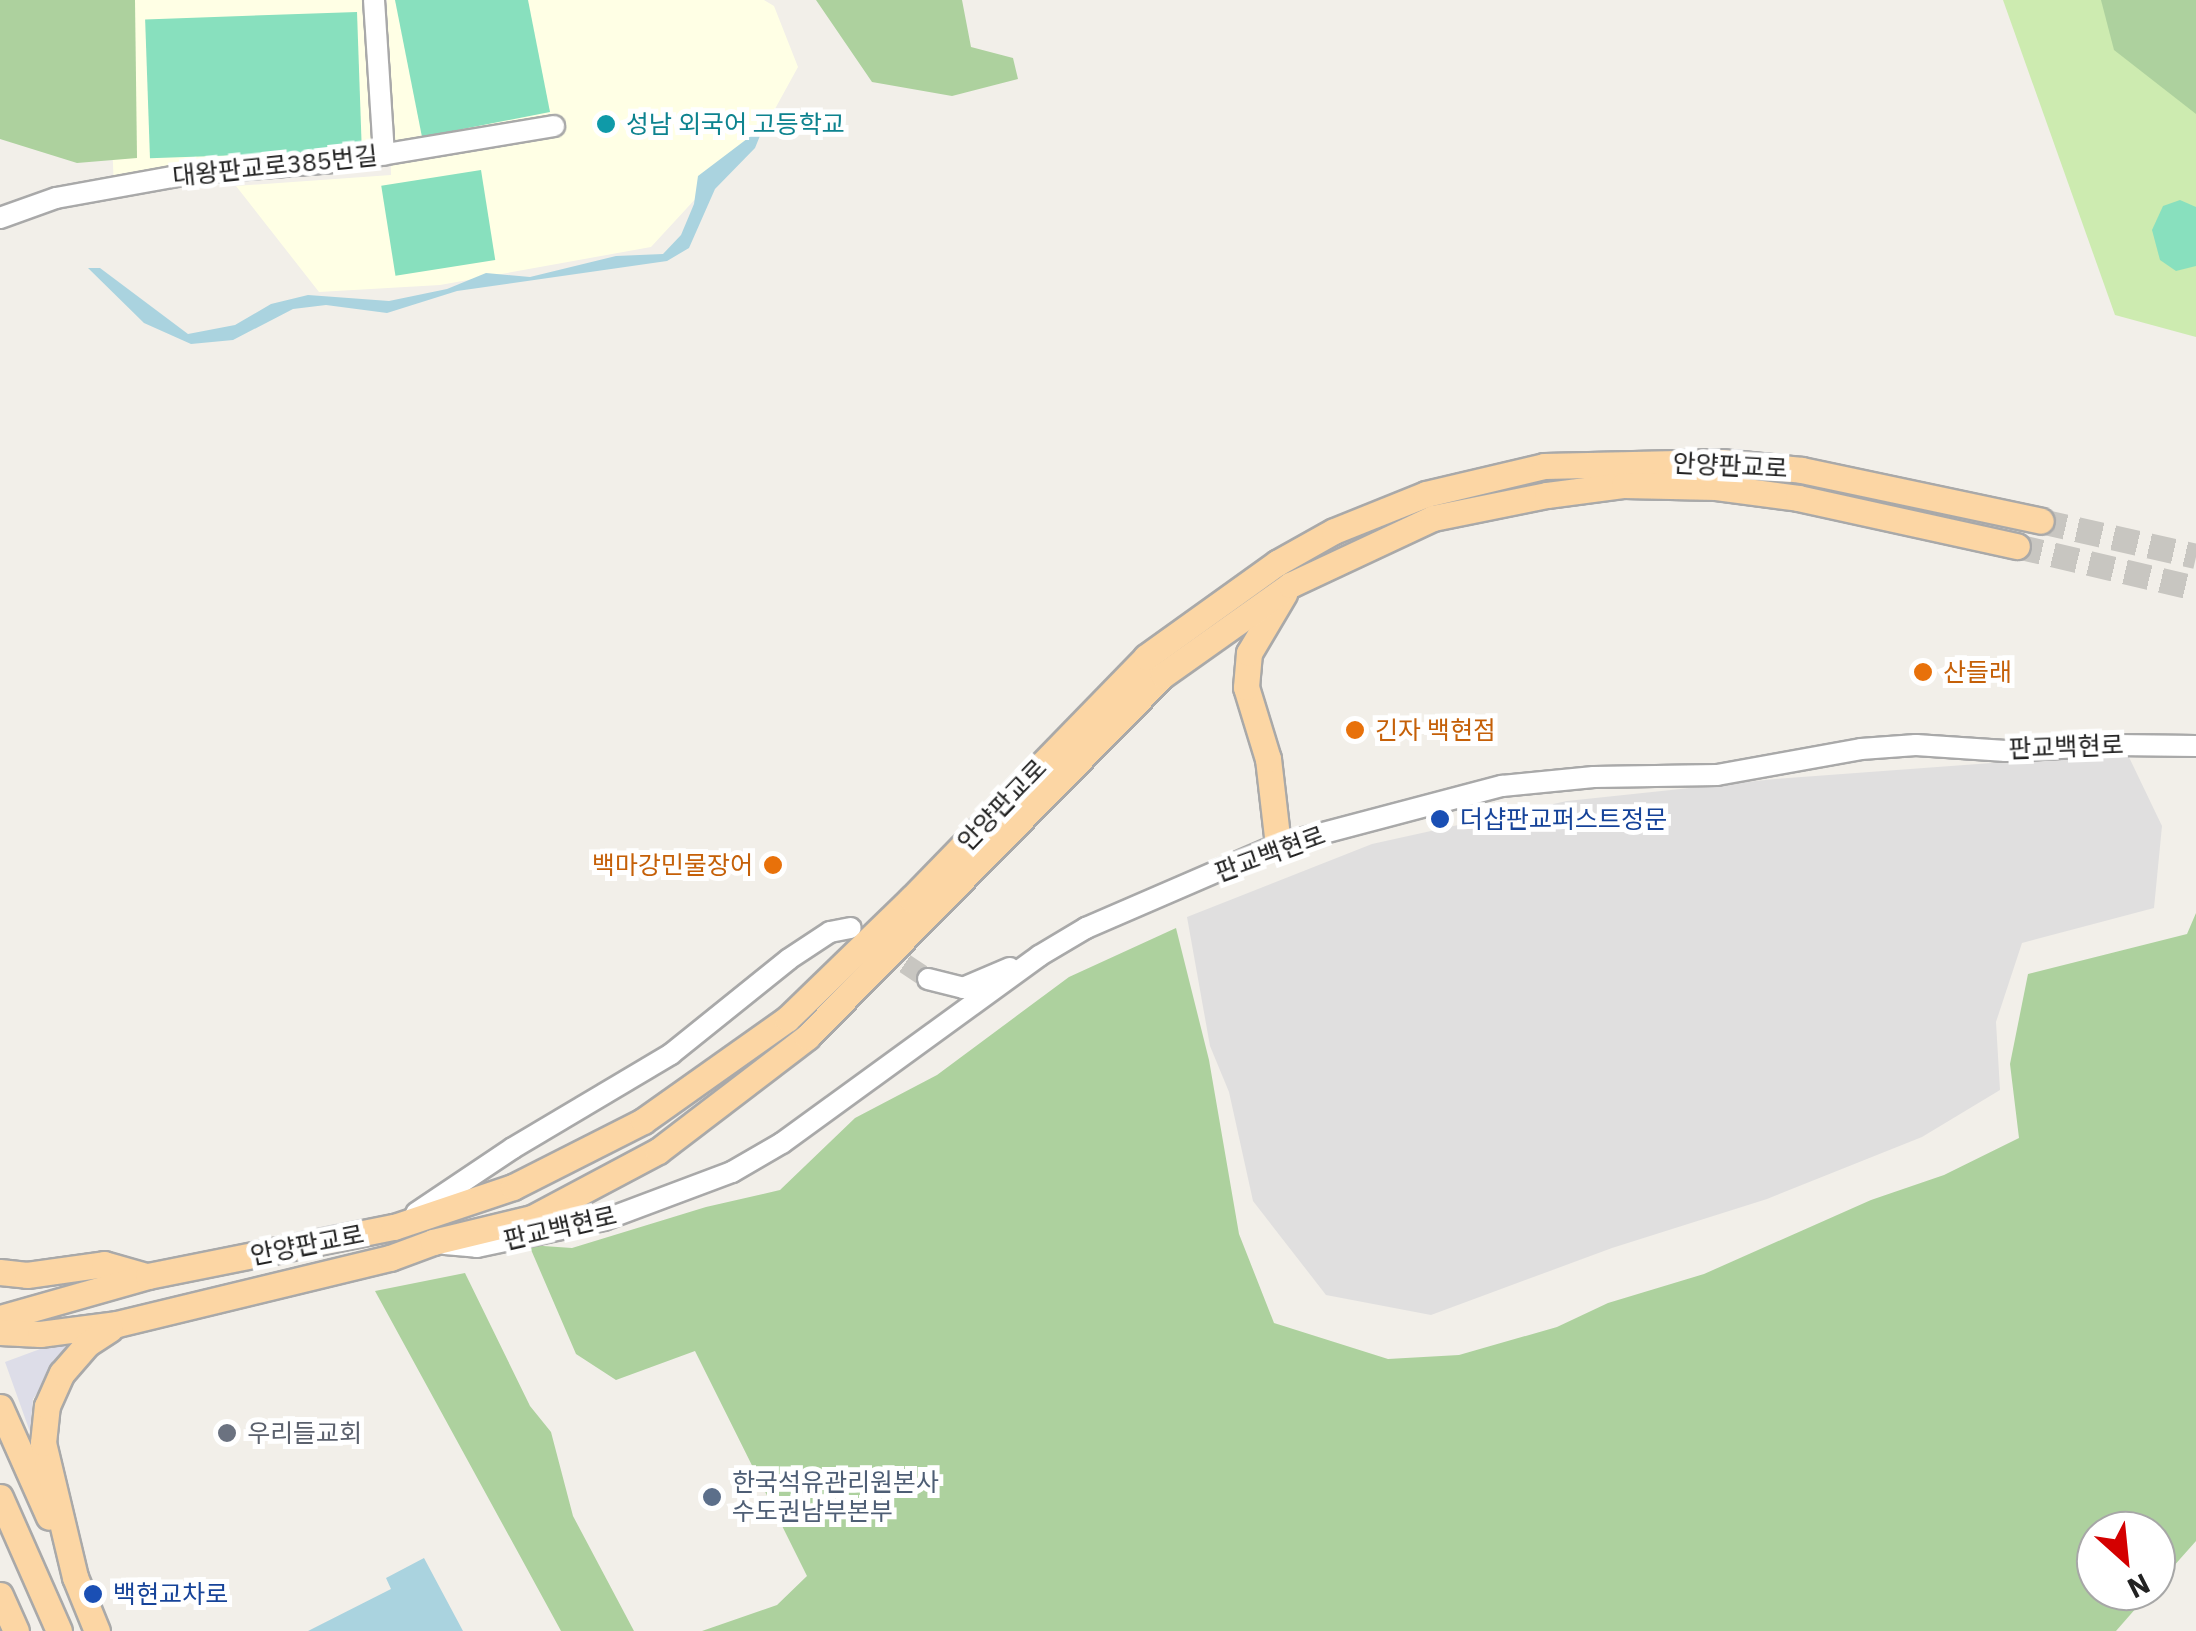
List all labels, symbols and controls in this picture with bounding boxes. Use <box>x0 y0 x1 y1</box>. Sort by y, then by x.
place label: 성남 외국어 고등학교 <box>626 109 845 139</box>
marker: 성남 외국어 고등학교 <box>595 113 617 135</box>
street label: 대왕판교로385번길 <box>171 140 379 192</box>
street label: 안양판교로 <box>1672 448 1788 484</box>
place label: 산들래 <box>1943 657 2012 687</box>
marker: 산들래 <box>1912 661 1934 683</box>
place label: 긴자 백현점 <box>1375 715 1496 745</box>
marker: 긴자 백현점 <box>1344 719 1366 741</box>
street label: 판교백현로 <box>2008 730 2124 764</box>
street label: 안양판교로 <box>951 753 1053 857</box>
place label: 더샵판교퍼스트정문 <box>1460 804 1667 834</box>
marker: 더샵판교퍼스트정문 <box>1429 808 1451 830</box>
street label: 판교백현로 <box>1211 820 1329 888</box>
place label: 백마강민물장어 <box>592 850 753 880</box>
marker: 백마강민물장어 <box>762 854 784 876</box>
street label: 판교백현로 <box>501 1200 619 1256</box>
street label: 안양판교로 <box>248 1219 366 1271</box>
place label: 우리들교회 <box>247 1418 362 1448</box>
marker: 우리들교회 <box>216 1422 238 1444</box>
place label: 한국석유관리원본사 수도권남부본부 <box>732 1468 939 1527</box>
marker: 한국석유관리원본사 수도권남부본부 <box>701 1486 723 1508</box>
north arrow <box>2076 1511 2176 1611</box>
text: N <box>2122 1565 2156 1607</box>
place label: 백현교차로 <box>113 1579 228 1609</box>
marker: 백현교차로 <box>82 1583 104 1605</box>

